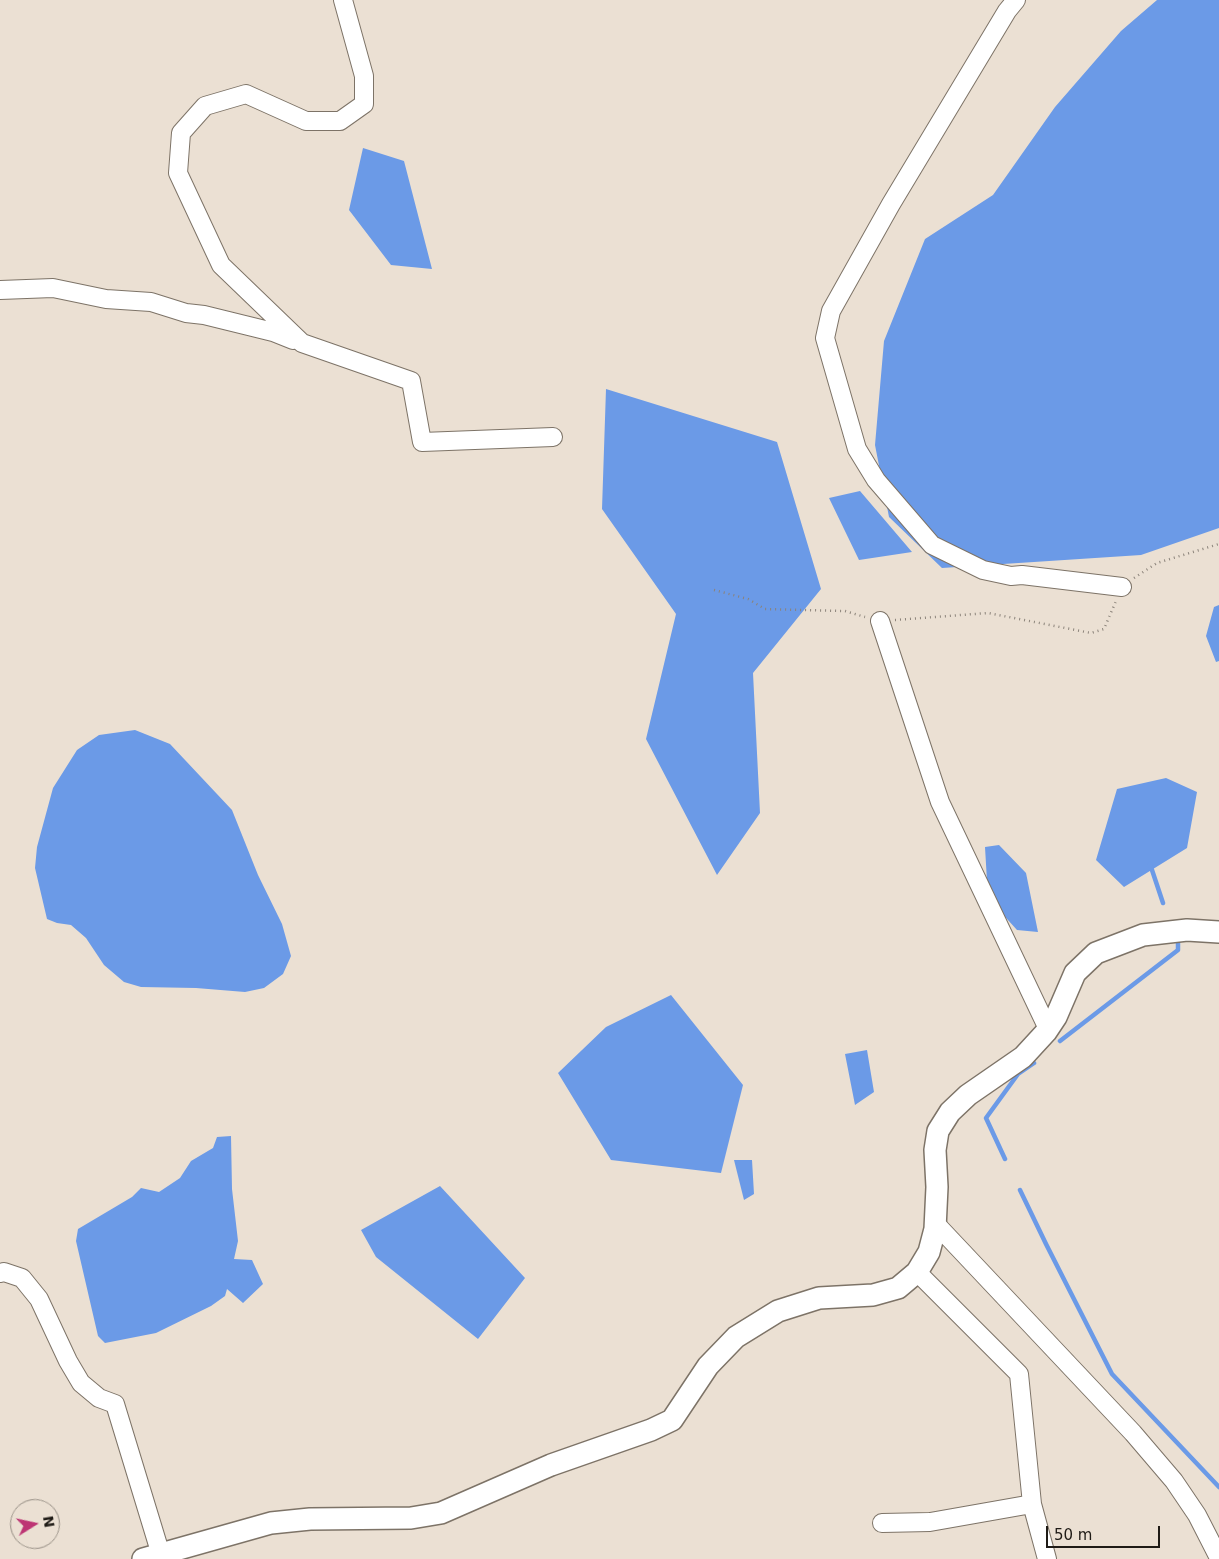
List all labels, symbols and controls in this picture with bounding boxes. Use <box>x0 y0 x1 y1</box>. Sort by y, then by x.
north arrow <box>10 1499 60 1549</box>
text: N <box>40 1514 58 1529</box>
scale bar <box>1049 1516 1163 1548</box>
text: 50 m <box>1054 1526 1092 1544</box>

